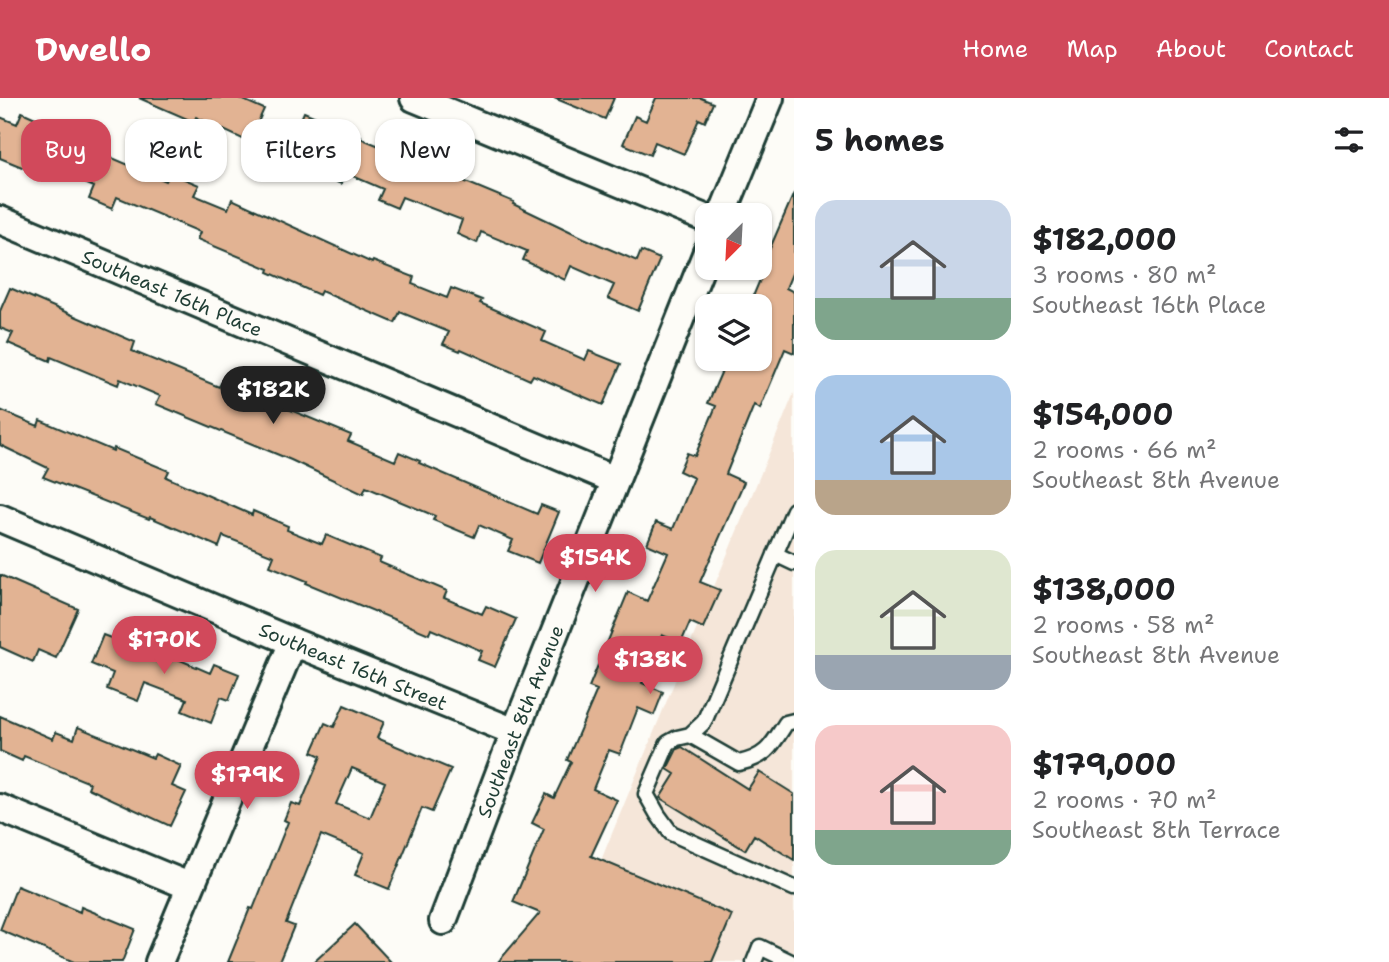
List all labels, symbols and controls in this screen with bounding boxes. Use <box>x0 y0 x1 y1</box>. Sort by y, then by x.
text: Dwello <box>35 27 151 72</box>
text: Home <box>962 33 1028 65</box>
text: Map <box>1066 33 1118 65</box>
text: About <box>1156 33 1226 65</box>
text: Contact <box>1264 33 1354 65</box>
chip: Buy <box>21 119 111 182</box>
chip: Rent <box>125 119 227 182</box>
chip: Filters <box>241 119 361 182</box>
chip: New <box>375 119 475 182</box>
text: 5 homes <box>815 120 945 161</box>
icon: filters <box>1330 121 1368 159</box>
north arrow <box>695 203 772 280</box>
map controls <box>695 203 772 371</box>
text: $182,000 <box>1032 219 1177 260</box>
icon: home <box>871 228 955 312</box>
street label: Southeast 16th Place <box>78 244 266 342</box>
text: 3 rooms · 80 m² <box>1032 260 1217 290</box>
text: Southeast 16th Place <box>1032 290 1266 320</box>
button: layers <box>695 294 772 371</box>
pin: $182K <box>224 366 322 426</box>
text: $182K <box>237 374 309 404</box>
text: $154,000 <box>1032 394 1173 435</box>
icon: home <box>871 403 955 487</box>
text: 2 rooms · 66 m² <box>1032 435 1217 465</box>
text: Southeast 8th Avenue <box>1032 465 1280 495</box>
pin: $154K <box>546 534 644 594</box>
text: $154K <box>559 542 631 572</box>
text: $138,000 <box>1032 569 1176 610</box>
icon: home <box>871 578 955 662</box>
text: 2 rooms · 58 m² <box>1032 610 1215 640</box>
pin: $170K <box>115 616 213 676</box>
street label: Southeast 16th Street <box>255 617 451 716</box>
street label: Southeast 8th Avenue <box>471 621 569 821</box>
text: $170K <box>128 624 200 654</box>
pin: $138K <box>601 636 699 696</box>
text: Southeast 8th Avenue <box>1032 640 1280 670</box>
text: $138K <box>614 644 686 674</box>
text: $179,000 <box>1032 744 1176 785</box>
pin: $179K <box>198 752 296 811</box>
icon: home <box>871 753 955 837</box>
text: $179K <box>211 759 283 789</box>
text: 2 rooms · 70 m² <box>1032 785 1217 815</box>
text: Southeast 8th Terrace <box>1032 815 1281 845</box>

